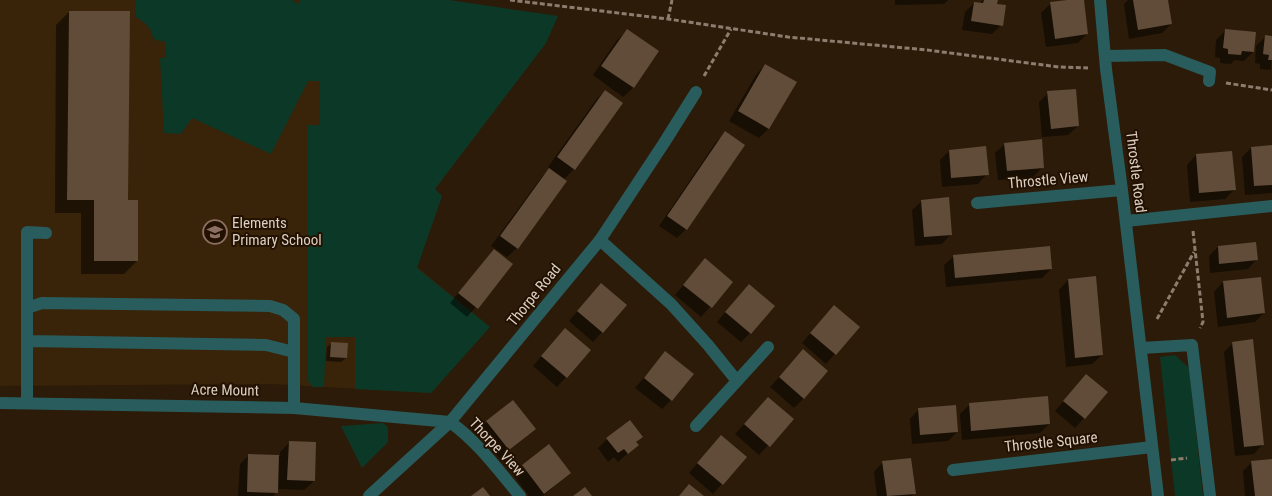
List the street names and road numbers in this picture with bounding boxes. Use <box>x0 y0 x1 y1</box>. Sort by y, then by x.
street label: Throstle Road <box>1122 130 1150 214</box>
street label: Throstle View <box>1007 167 1089 192</box>
street label: Thorpe Road <box>503 260 565 330</box>
street label: Acre Mount <box>191 380 259 400</box>
street label: Thorpe View <box>465 414 529 480</box>
street label: Throstle Square <box>1004 428 1098 456</box>

